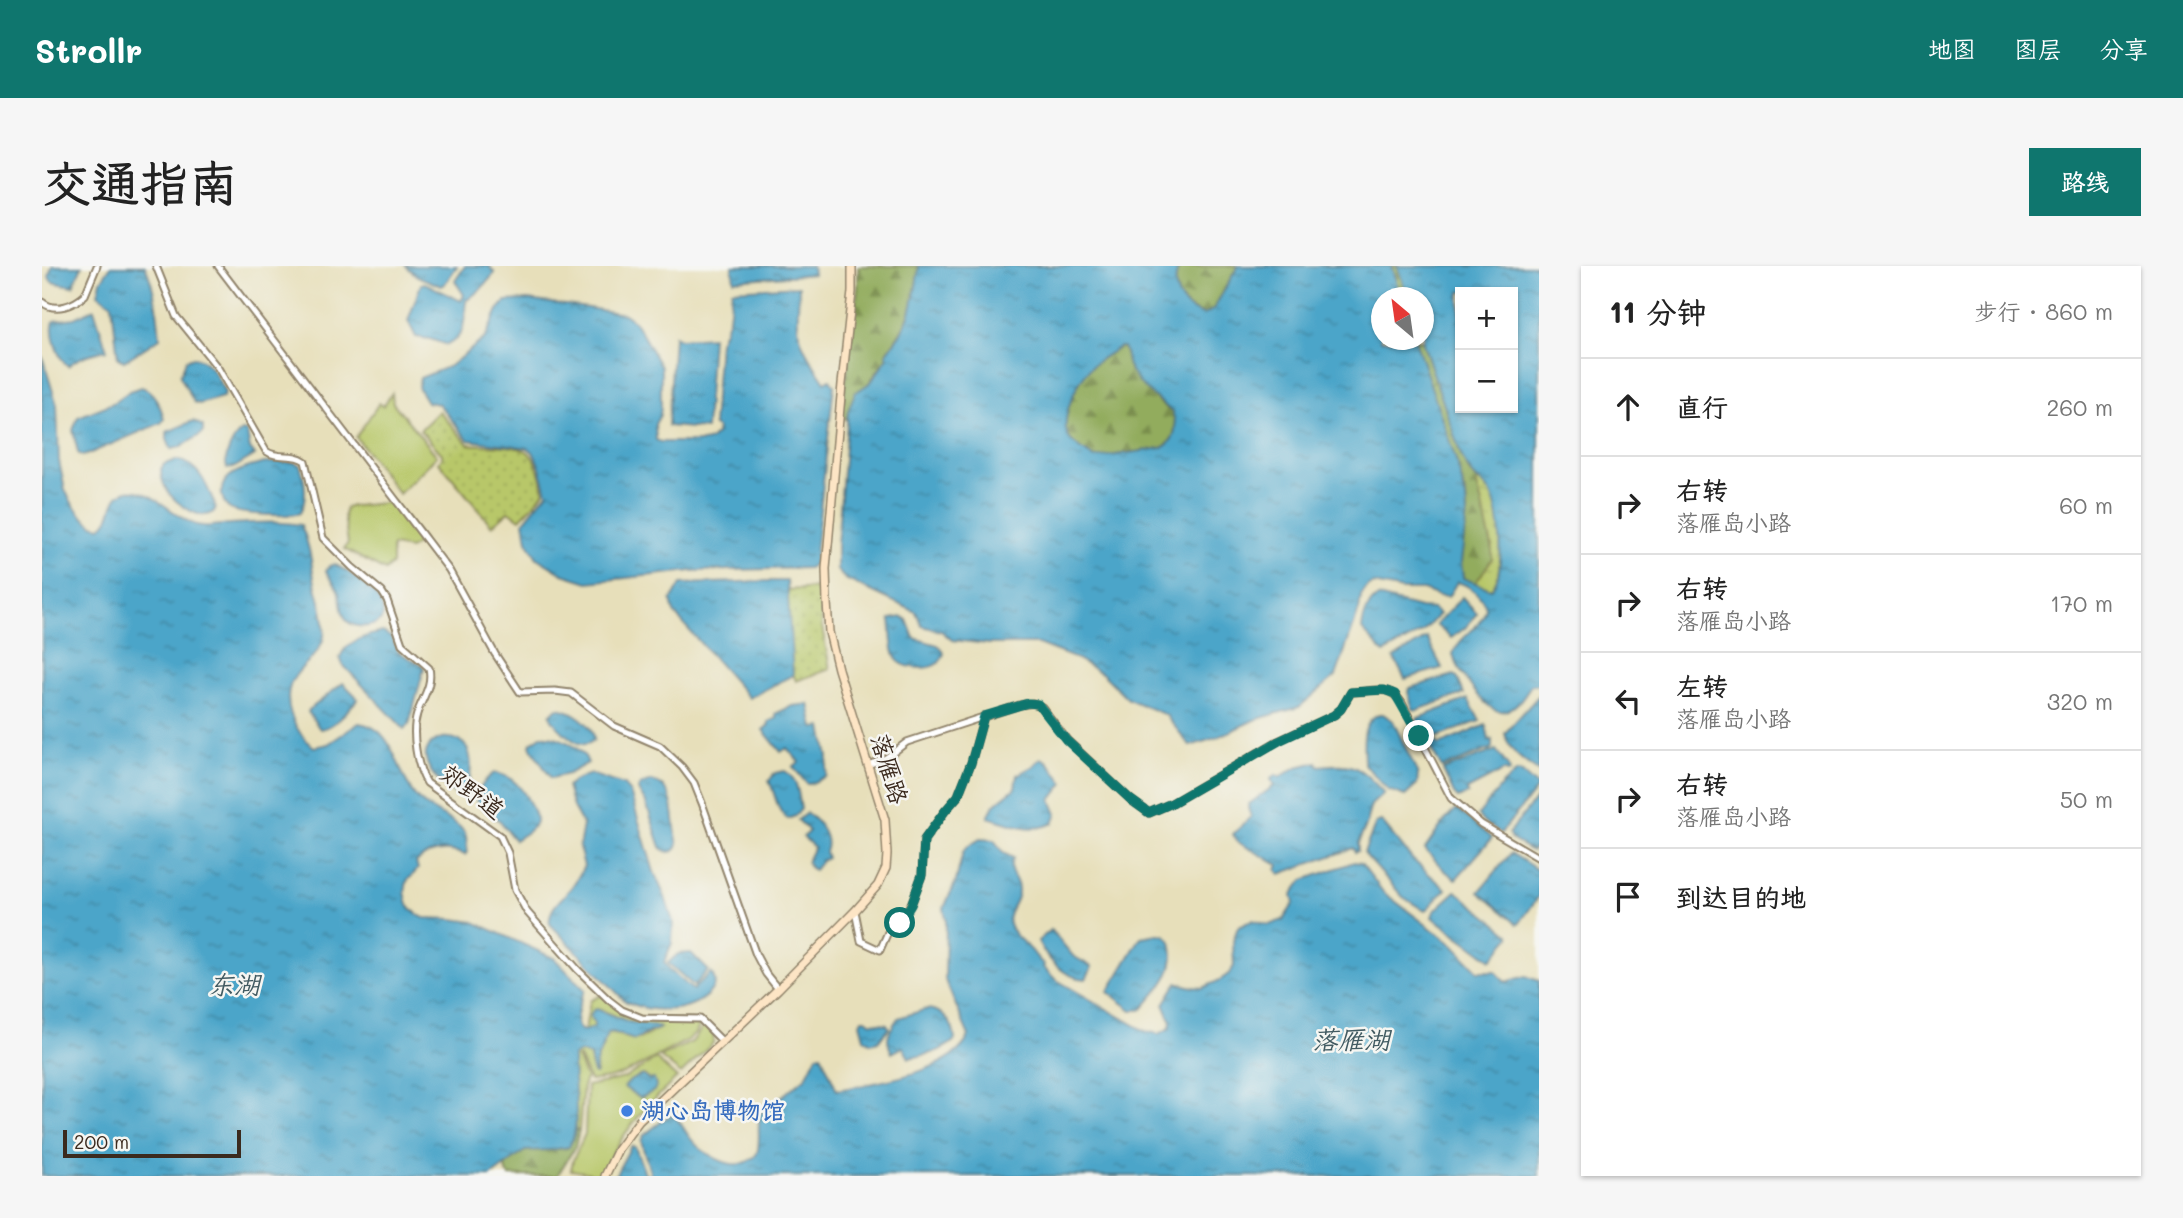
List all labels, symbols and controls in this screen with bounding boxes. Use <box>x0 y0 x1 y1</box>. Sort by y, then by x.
text: Strollr <box>35 28 143 71</box>
text: 地图 <box>1928 33 1976 64</box>
text: 图层 <box>2014 33 2062 64</box>
text: 分享 <box>2100 33 2148 64</box>
button: 路线 <box>2029 148 2141 216</box>
text: 交通指南 <box>42 150 238 213</box>
north arrow <box>1371 287 1434 350</box>
map controls <box>1455 287 1518 413</box>
button: + <box>1455 287 1518 350</box>
text: 11 分钟 <box>1609 291 1706 331</box>
text: 步行 · 860 m <box>1975 296 2113 326</box>
button: − <box>1455 350 1518 413</box>
icon: ahead <box>1609 388 1647 426</box>
text: 直行 <box>1676 390 1728 424</box>
text: 260 m <box>2046 392 2113 422</box>
text: 右转 <box>1676 473 1728 507</box>
icon: right <box>1609 486 1647 524</box>
text: 60 m <box>2059 490 2113 520</box>
text: 落雁岛小路 <box>1676 507 1791 537</box>
text: 右转 <box>1676 571 1728 605</box>
icon: right <box>1609 584 1647 622</box>
text: 170 m <box>2050 588 2113 618</box>
text: 落雁岛小路 <box>1676 605 1791 635</box>
text: 左转 <box>1676 669 1728 703</box>
icon: left <box>1609 682 1647 720</box>
text: 320 m <box>2047 686 2113 716</box>
text: 落雁岛小路 <box>1676 703 1791 733</box>
route end <box>1403 720 1434 751</box>
street label: 落雁路 <box>865 730 916 808</box>
street label: 郊野道 <box>435 757 511 825</box>
text: 右转 <box>1676 767 1728 801</box>
icon: right <box>1609 780 1647 818</box>
text: 50 m <box>2060 784 2113 814</box>
text: 落雁岛小路 <box>1676 801 1791 831</box>
icon: arrive <box>1609 878 1647 916</box>
text: 到达目的地 <box>1676 880 1806 914</box>
route start <box>884 907 915 938</box>
water label: 东湖 <box>208 967 263 1001</box>
water label: 落雁湖 <box>1312 1022 1393 1056</box>
place label: 湖心岛博物馆 <box>641 1094 785 1125</box>
marker: 湖心岛博物馆 <box>619 1103 635 1119</box>
scale bar <box>63 1127 242 1159</box>
text: 200 m <box>74 1129 129 1154</box>

